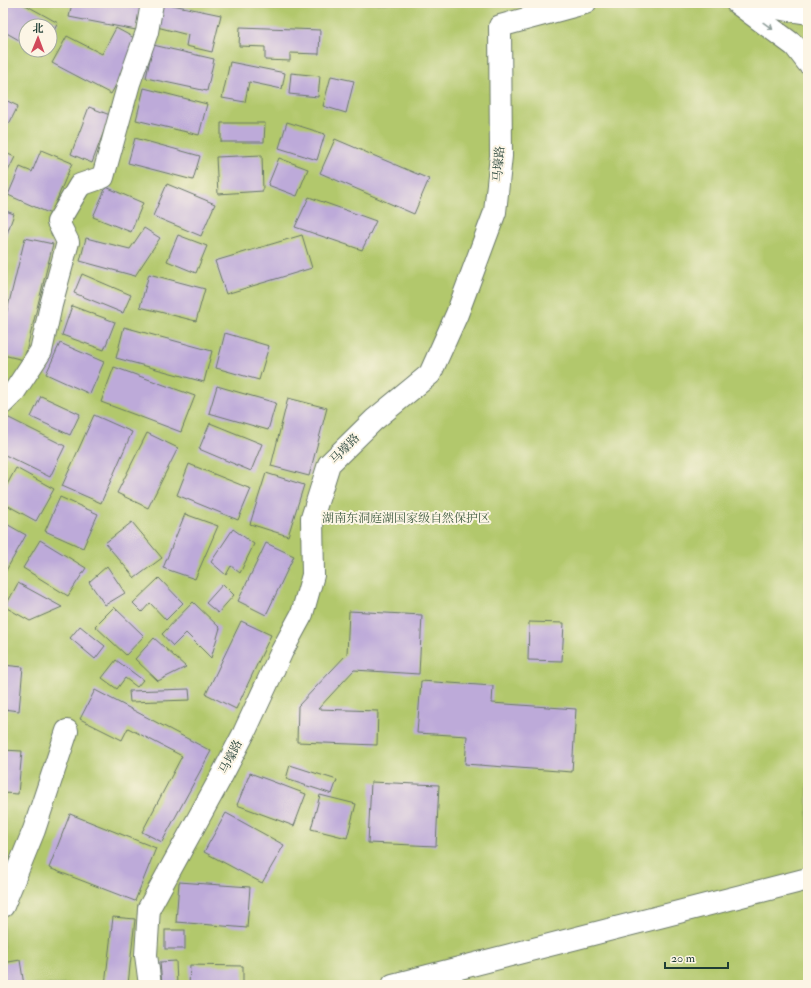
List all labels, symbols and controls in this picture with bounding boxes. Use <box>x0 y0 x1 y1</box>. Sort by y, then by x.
north arrow <box>18 18 58 58</box>
text: 北 <box>33 22 44 35</box>
one-way arrow <box>762 22 773 31</box>
street label: 马壕路 <box>490 146 508 182</box>
street label: 马壕路 <box>327 431 363 467</box>
park label: 湖南东洞庭湖国家级自然保护区 <box>322 511 490 526</box>
street label: 马壕路 <box>216 738 246 776</box>
scale bar <box>665 944 728 970</box>
text: 20 m <box>671 951 696 966</box>

